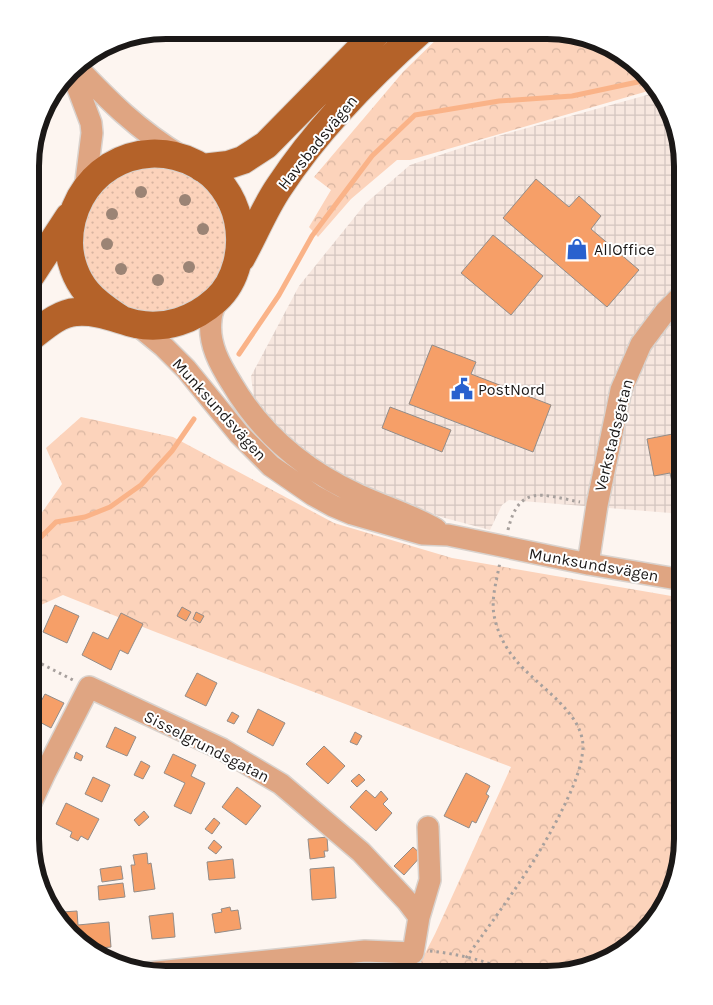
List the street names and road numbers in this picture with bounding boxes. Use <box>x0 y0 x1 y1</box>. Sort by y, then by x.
street label: Havsbadsvägen <box>274 91 361 193</box>
street label: Munksundsvägen <box>169 354 271 464</box>
street label: Verkstadsgatan <box>590 377 637 493</box>
street label: Munksundsvägen <box>528 544 660 585</box>
street label: Sisselgrundsgatan <box>141 707 273 786</box>

